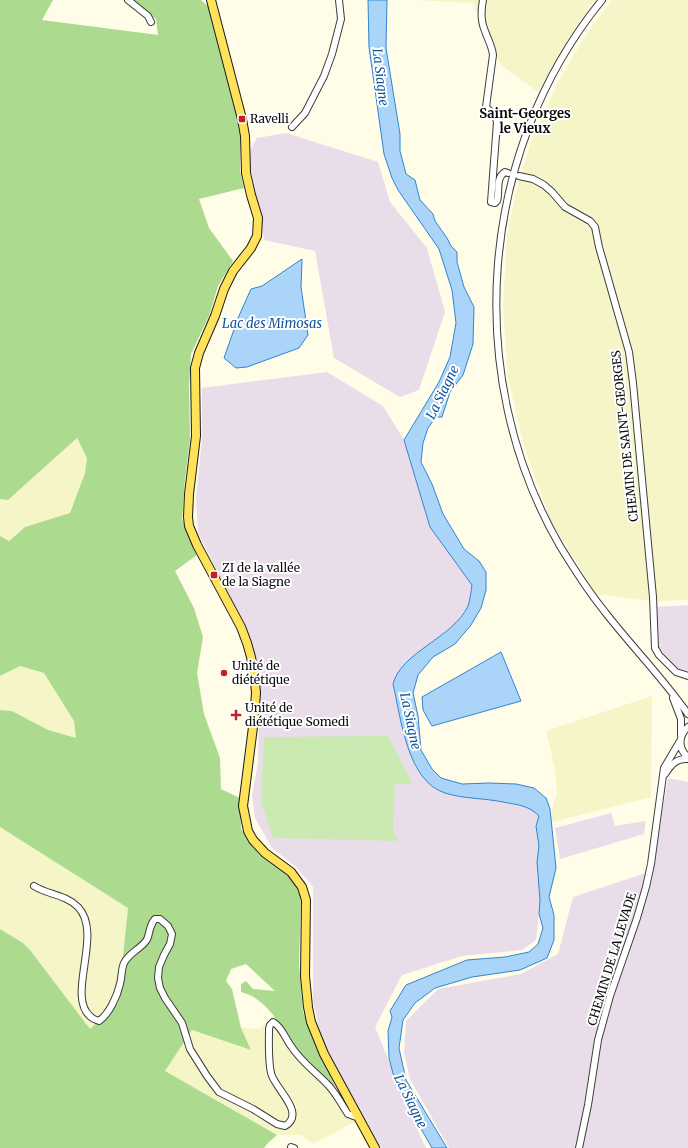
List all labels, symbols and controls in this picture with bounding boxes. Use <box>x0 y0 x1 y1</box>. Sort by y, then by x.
water label: La Siagne <box>369 47 393 107</box>
district label: Saint-Georges le Vieux <box>479 105 571 137</box>
place label: Ravelli <box>250 111 289 126</box>
marker: Ravelli <box>237 114 247 124</box>
water label: Lac des Mimosas <box>222 315 323 332</box>
street label: CHEMIN DE SAINT-GEORGES <box>608 350 641 523</box>
water label: La Siagne <box>422 362 463 422</box>
place label: ZI de la vallée de la Siagne <box>222 560 300 589</box>
marker: ZI de la vallée de la Siagne <box>209 570 219 580</box>
place label: Unité de diététique <box>232 658 290 687</box>
marker: Unité de diététique <box>219 668 229 678</box>
water label: La Siagne <box>396 691 425 751</box>
place label: Unité de diététique Somedi <box>245 700 349 729</box>
marker: Unité de diététique Somedi <box>230 709 242 721</box>
street label: CHEMIN DE LA LEVADE <box>584 890 639 1027</box>
water label: La Siagne <box>390 1072 431 1131</box>

